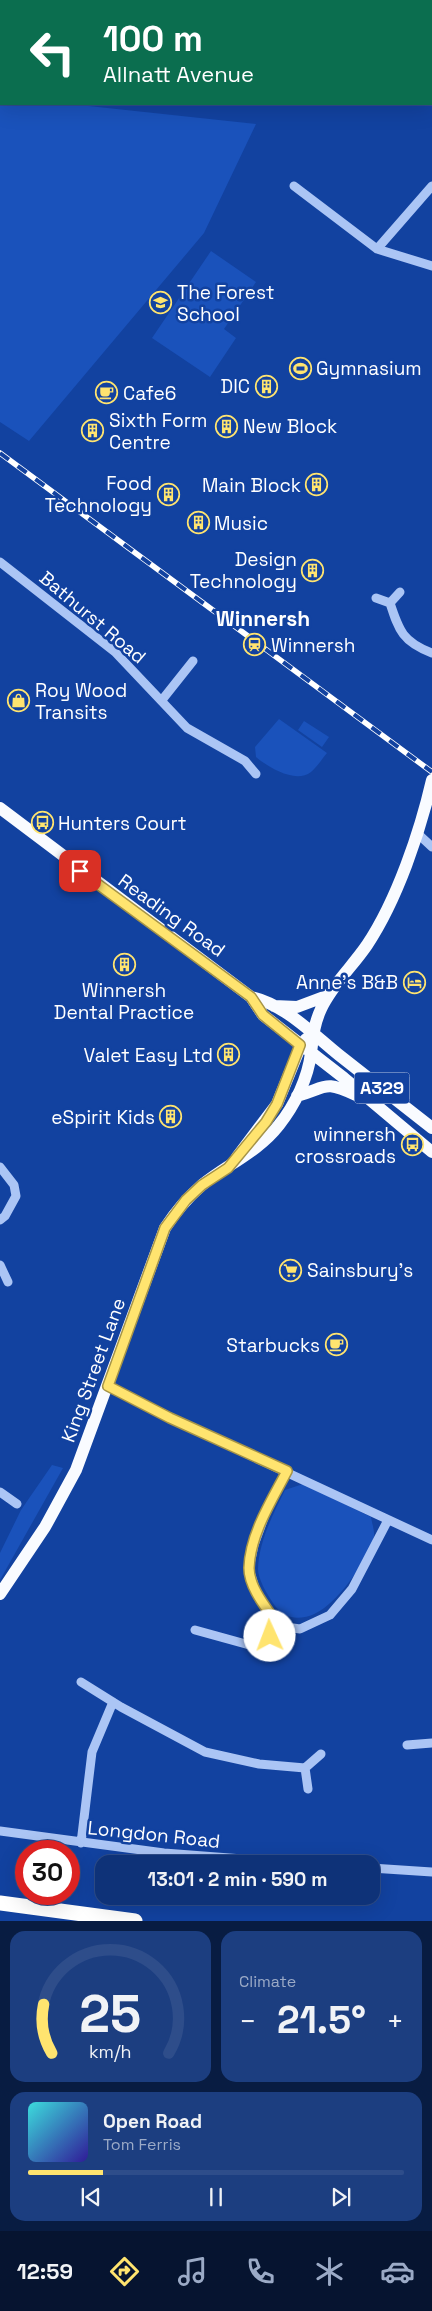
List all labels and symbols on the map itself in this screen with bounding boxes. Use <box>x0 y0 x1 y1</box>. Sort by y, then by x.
place label: The Forest School <box>177 280 274 327</box>
school or university icon: The Forest School <box>149 291 173 315</box>
sports icon: Gymnasium <box>288 356 312 380</box>
place label: Gymnasium <box>316 356 422 381</box>
place label: DIC <box>221 374 250 399</box>
building icon: DIC <box>254 374 278 398</box>
cafe icon: Cafe6 <box>95 381 119 405</box>
place label: Cafe6 <box>123 381 176 406</box>
place label: Sixth Form Centre <box>109 408 207 455</box>
building icon: New Block <box>215 414 239 438</box>
place label: New Block <box>243 414 337 439</box>
building icon: Sixth Form Centre <box>81 419 105 443</box>
place label: Food Technology <box>45 471 152 518</box>
place label: Main Block <box>202 473 301 498</box>
building icon: Main Block <box>305 473 329 497</box>
building icon: Food Technology <box>156 482 180 506</box>
building icon: Music <box>186 511 210 535</box>
place label: Music <box>214 511 268 536</box>
place label: Design Technology <box>190 547 297 594</box>
building icon: Design Technology <box>301 558 325 582</box>
street label: Bathurst Road <box>34 565 151 669</box>
district label: Winnersh <box>216 605 310 632</box>
station icon: Winnersh <box>243 633 267 657</box>
place label: Winnersh <box>271 633 355 658</box>
place label: Roy Wood Transits <box>35 678 127 725</box>
shop icon: Roy Wood Transits <box>7 689 31 713</box>
bus stop icon: Hunters Court <box>30 811 54 835</box>
place label: Hunters Court <box>58 811 186 836</box>
pin <box>59 850 101 892</box>
street label: Reading Road <box>113 868 230 963</box>
building icon: Winnersh Dental Practice <box>112 952 136 976</box>
place label: Anne's B&B <box>296 970 398 995</box>
hotel icon: Anne's B&B <box>402 970 426 994</box>
place label: Winnersh Dental Practice <box>54 978 194 1025</box>
place label: Valet Easy Ltd <box>84 1043 213 1068</box>
building icon: Valet Easy Ltd <box>217 1043 241 1067</box>
road number: A329 <box>354 1072 410 1104</box>
place label: eSpirit Kids <box>51 1105 155 1130</box>
building icon: eSpirit Kids <box>159 1105 183 1129</box>
place label: winnersh crossroads <box>295 1122 396 1169</box>
bus stop icon: winnersh crossroads <box>400 1133 424 1157</box>
supermarket icon: Sainsbury's <box>279 1258 303 1282</box>
place label: Sainsbury's <box>307 1258 413 1283</box>
street label: King Street Lane <box>56 1294 131 1446</box>
place label: Starbucks <box>226 1333 320 1358</box>
cafe icon: Starbucks <box>324 1333 348 1357</box>
position arrow <box>243 1609 295 1661</box>
street label: Longdon Road <box>86 1815 221 1854</box>
speed limit sign: 30 <box>15 1840 80 1905</box>

